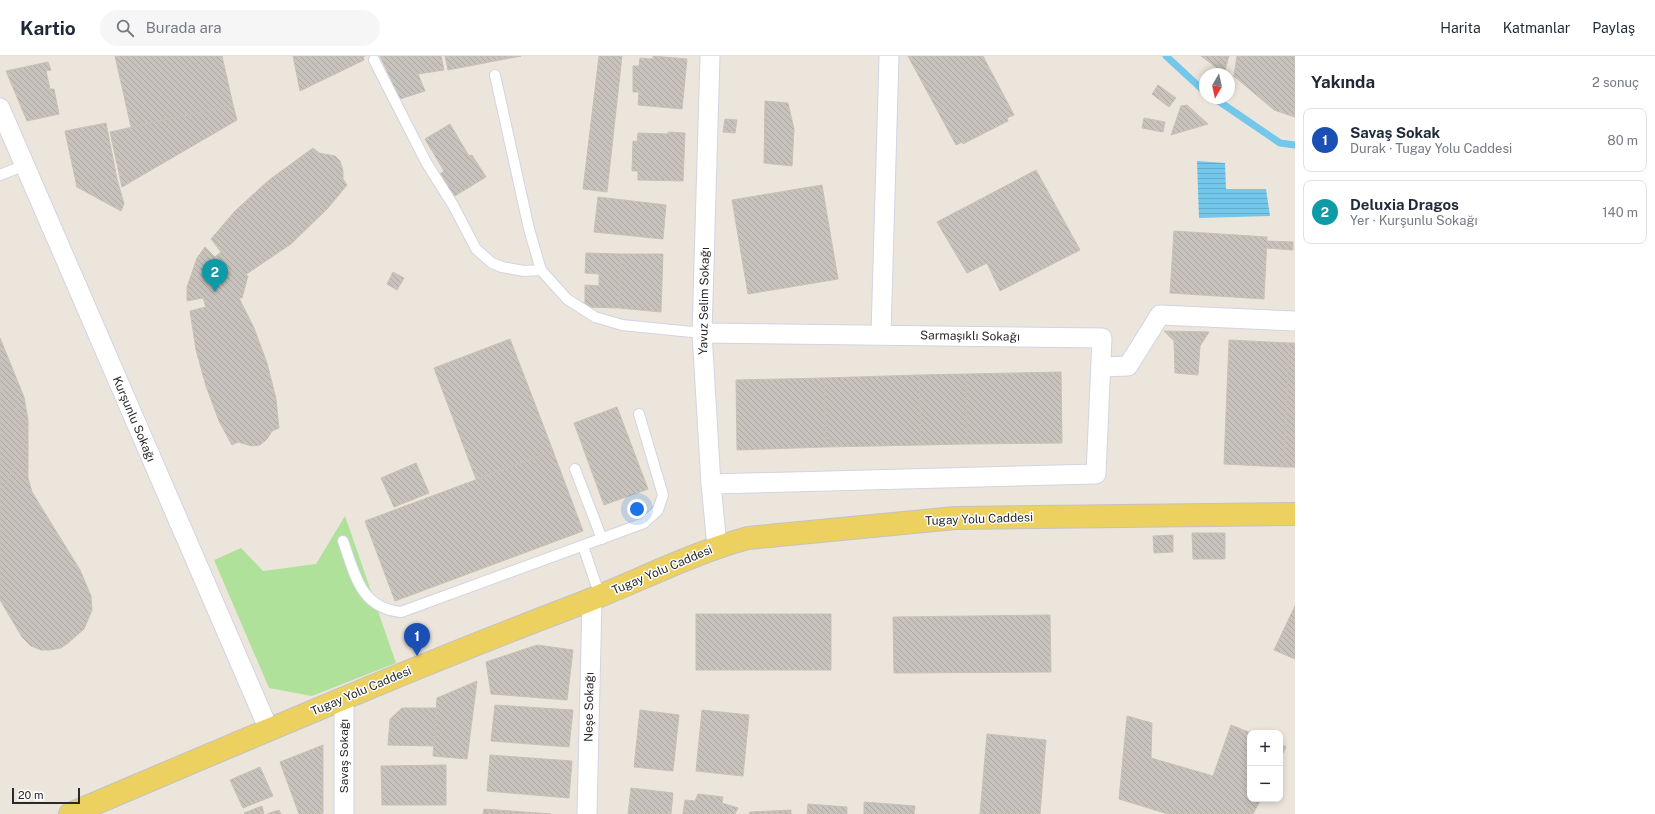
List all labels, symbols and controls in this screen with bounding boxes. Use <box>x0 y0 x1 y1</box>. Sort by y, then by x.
search box <box>100 10 380 46</box>
text: Kartio <box>20 17 76 39</box>
icon: search <box>114 17 136 39</box>
text: Burada ara <box>146 19 222 36</box>
text: Harita <box>1440 20 1481 36</box>
text: Katmanlar <box>1503 20 1570 36</box>
text: Paylaş <box>1592 20 1635 36</box>
north arrow <box>1199 68 1235 104</box>
text: Yakında <box>1311 72 1375 92</box>
text: 2 sonuç <box>1592 75 1639 90</box>
text: Savaş Sokak <box>1350 124 1440 141</box>
text: 1 <box>1322 133 1328 148</box>
text: 80 m <box>1607 133 1638 148</box>
text: Durak · Tugay Yolu Caddesi <box>1350 141 1512 156</box>
text: Deluxia Dragos <box>1350 196 1459 213</box>
text: 2 <box>1321 205 1329 220</box>
text: 140 m <box>1602 205 1638 220</box>
text: Yer · Kurşunlu Sokağı <box>1350 213 1478 228</box>
street label: Yavuz Selim Sokağı <box>696 247 712 355</box>
pin: 2 <box>202 259 228 292</box>
street label: Sarmaşıklı Sokağı <box>920 328 1020 344</box>
street label: Kurşunlu Sokağı <box>110 374 158 464</box>
your location <box>627 499 647 519</box>
street label: Tugay Yolu Caddesi <box>925 510 1033 528</box>
street label: Tugay Yolu Caddesi <box>610 542 714 598</box>
pin: 1 <box>404 623 430 656</box>
street label: Tugay Yolu Caddesi <box>309 663 413 719</box>
street label: Neşe Sokağı <box>581 672 597 742</box>
street label: Savaş Sokağı <box>337 719 351 793</box>
map controls <box>1247 730 1283 802</box>
button: + <box>1247 730 1283 766</box>
button: − <box>1247 766 1283 802</box>
scale bar <box>12 786 80 805</box>
text: 20 m <box>18 789 43 801</box>

